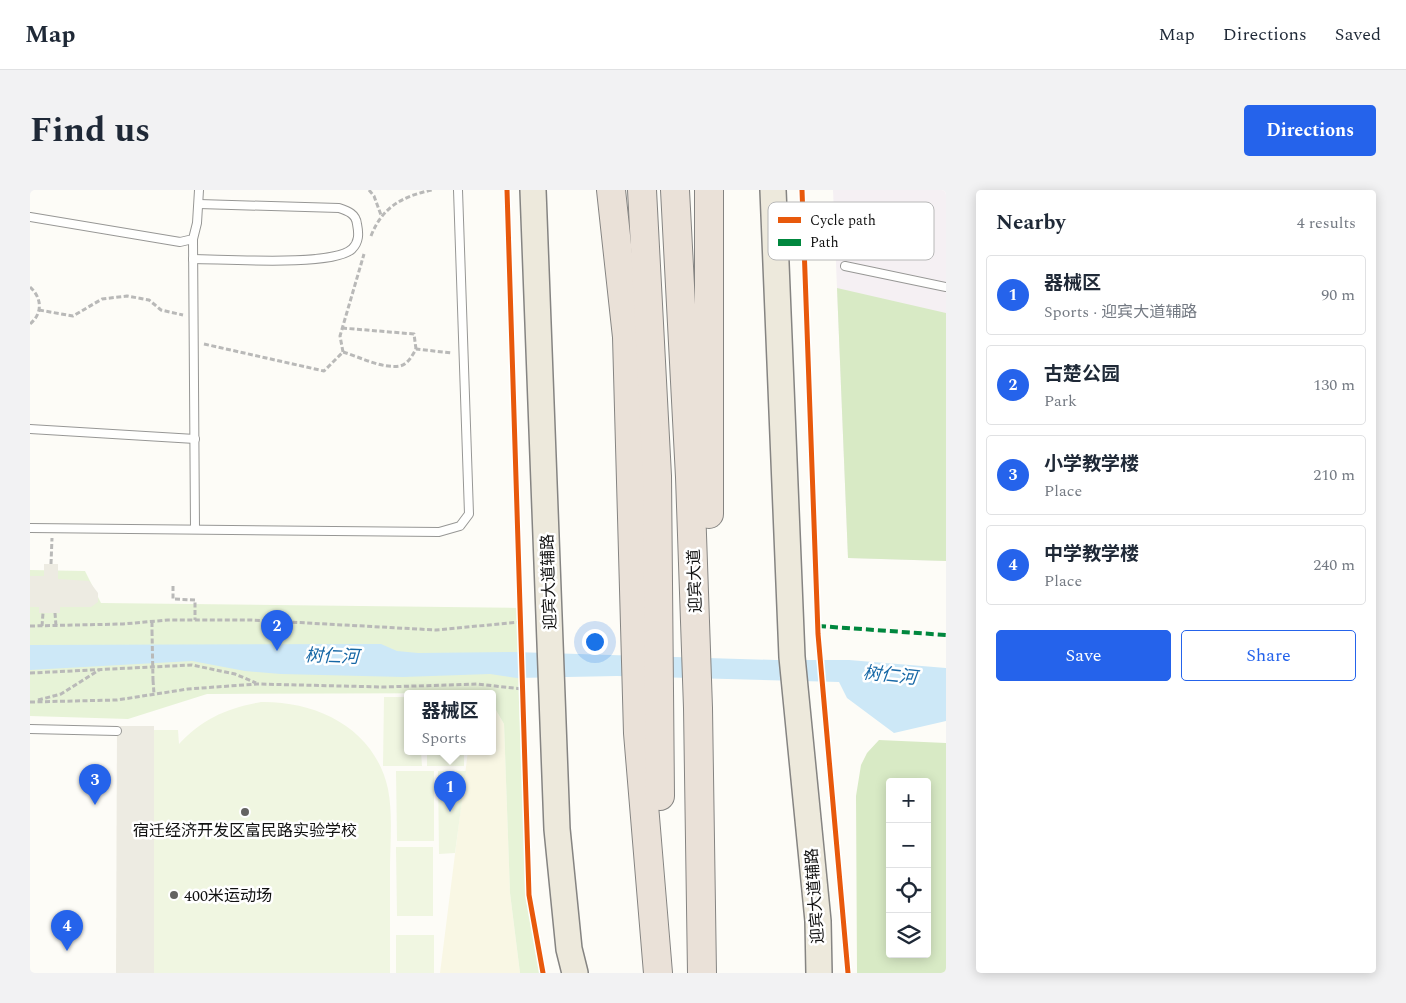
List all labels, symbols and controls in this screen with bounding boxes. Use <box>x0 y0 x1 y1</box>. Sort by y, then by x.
text: Map <box>25 17 75 53</box>
text: Map <box>1159 21 1195 48</box>
text: Directions <box>1223 21 1307 48</box>
text: Saved <box>1335 21 1381 48</box>
text: Find us <box>30 104 150 157</box>
button: Directions <box>1244 105 1376 156</box>
legend <box>768 202 934 260</box>
text: Nearby <box>996 207 1066 239</box>
text: Cycle path <box>810 210 876 231</box>
text: 4 results <box>1297 211 1356 235</box>
text: Path <box>810 232 839 253</box>
text: 器械区 <box>1044 269 1101 298</box>
text: 1 <box>1009 283 1017 307</box>
text: 90 m <box>1321 283 1355 307</box>
text: Sports · 迎宾大道辅路 <box>1044 300 1197 324</box>
text: 古楚公园 <box>1044 360 1120 389</box>
text: 2 <box>1009 373 1017 397</box>
text: 130 m <box>1313 373 1355 397</box>
text: Park <box>1044 389 1077 413</box>
text: 小学教学楼 <box>1044 450 1139 479</box>
text: 3 <box>1009 463 1017 487</box>
text: 210 m <box>1313 463 1355 487</box>
text: Place <box>1044 479 1082 503</box>
street label: 迎宾大道辅路 <box>535 534 563 630</box>
text: 中学教学楼 <box>1044 540 1139 569</box>
street label: 迎宾大道 <box>682 549 708 613</box>
text: 4 <box>1009 553 1017 577</box>
text: 240 m <box>1313 553 1355 577</box>
text: Place <box>1044 569 1082 593</box>
pin: 2 <box>261 610 293 651</box>
your location <box>582 629 608 655</box>
button: Save <box>996 630 1171 681</box>
button: Share <box>1181 630 1356 681</box>
water label: 树仁河 <box>305 642 362 671</box>
water label: 树仁河 <box>862 659 921 692</box>
popup <box>404 690 496 755</box>
text: 器械区 <box>421 697 479 726</box>
text: Sports <box>421 726 467 750</box>
pin: 3 <box>79 764 111 805</box>
pin: 1 <box>434 771 466 812</box>
map controls <box>886 778 931 958</box>
button: + <box>886 778 931 823</box>
marker: 宿迁经济开发区富民路实验学校 <box>239 806 251 818</box>
place label: 宿迁经济开发区富民路实验学校 <box>133 819 357 843</box>
button: − <box>886 823 931 868</box>
street label: 迎宾大道辅路 <box>800 847 830 945</box>
button: locate <box>886 868 931 913</box>
place label: 400米运动场 <box>184 884 272 908</box>
marker: 400米运动场 <box>168 889 180 901</box>
pin: 4 <box>51 910 83 951</box>
button: layers <box>886 913 931 958</box>

